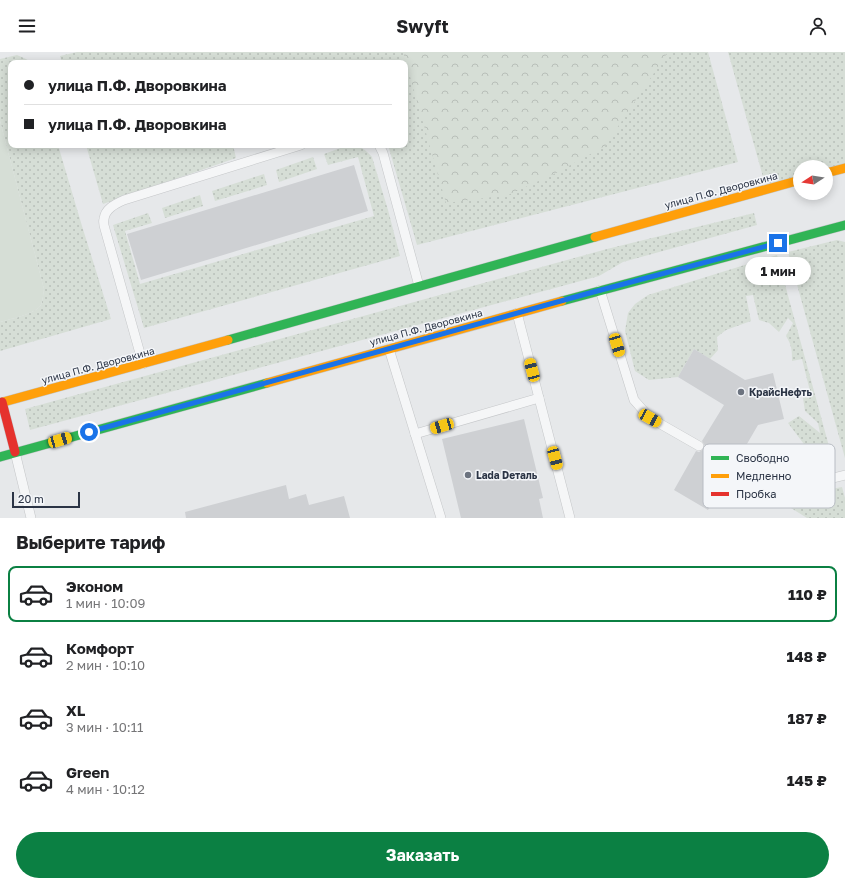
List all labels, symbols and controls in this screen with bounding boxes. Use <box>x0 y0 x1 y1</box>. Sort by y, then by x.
icon: menu <box>16 15 38 37</box>
text: Swyft <box>396 15 449 37</box>
icon: person <box>807 15 829 37</box>
text: улица П.Ф. Дворовкина <box>48 76 226 94</box>
text: улица П.Ф. Дворовкина <box>48 115 226 133</box>
north arrow <box>793 160 833 200</box>
map controls <box>793 160 833 200</box>
street label: улица П.Ф. Дворовкина <box>663 169 779 211</box>
route end <box>769 234 787 252</box>
callout: 1 мин <box>745 257 811 285</box>
text: 1 мин <box>760 263 796 279</box>
street label: улица П.Ф. Дворовкина <box>368 306 484 348</box>
car <box>608 332 626 358</box>
street label: улица П.Ф. Дворовкина <box>40 344 156 386</box>
car <box>523 357 541 383</box>
place label: КрайсНефть <box>749 386 812 398</box>
marker: КрайсНефть <box>736 387 746 397</box>
car <box>637 407 663 429</box>
car <box>429 417 455 435</box>
route start <box>80 423 98 441</box>
car <box>47 431 73 449</box>
legend <box>703 444 835 508</box>
car <box>546 445 564 471</box>
text: Свободно <box>736 451 790 464</box>
place label: Lada Dеталь <box>476 469 538 481</box>
text: Медленно <box>736 469 792 482</box>
marker: Lada Dеталь <box>463 470 473 480</box>
text: Пробка <box>736 487 777 500</box>
scale bar <box>12 490 80 509</box>
text: 20 m <box>18 492 44 505</box>
text: Выберите тариф <box>16 531 165 553</box>
icon: car <box>18 576 54 612</box>
text: Эконом <box>66 577 123 595</box>
text: 110 ₽ <box>788 585 827 603</box>
text: 1 мин · 10:09 <box>66 595 145 611</box>
icon: car <box>18 638 54 674</box>
text: Комфорт <box>66 639 134 657</box>
text: 148 ₽ <box>786 647 827 665</box>
text: 2 мин · 10:10 <box>66 657 145 673</box>
icon: car <box>18 700 54 736</box>
text: XL <box>66 701 85 719</box>
text: 187 ₽ <box>788 709 827 727</box>
text: 3 мин · 10:11 <box>66 719 143 735</box>
icon: car <box>18 762 54 798</box>
text: Green <box>66 763 109 781</box>
text: 145 ₽ <box>787 771 827 789</box>
text: 4 мин · 10:12 <box>66 781 145 797</box>
button: Заказать <box>16 832 829 878</box>

